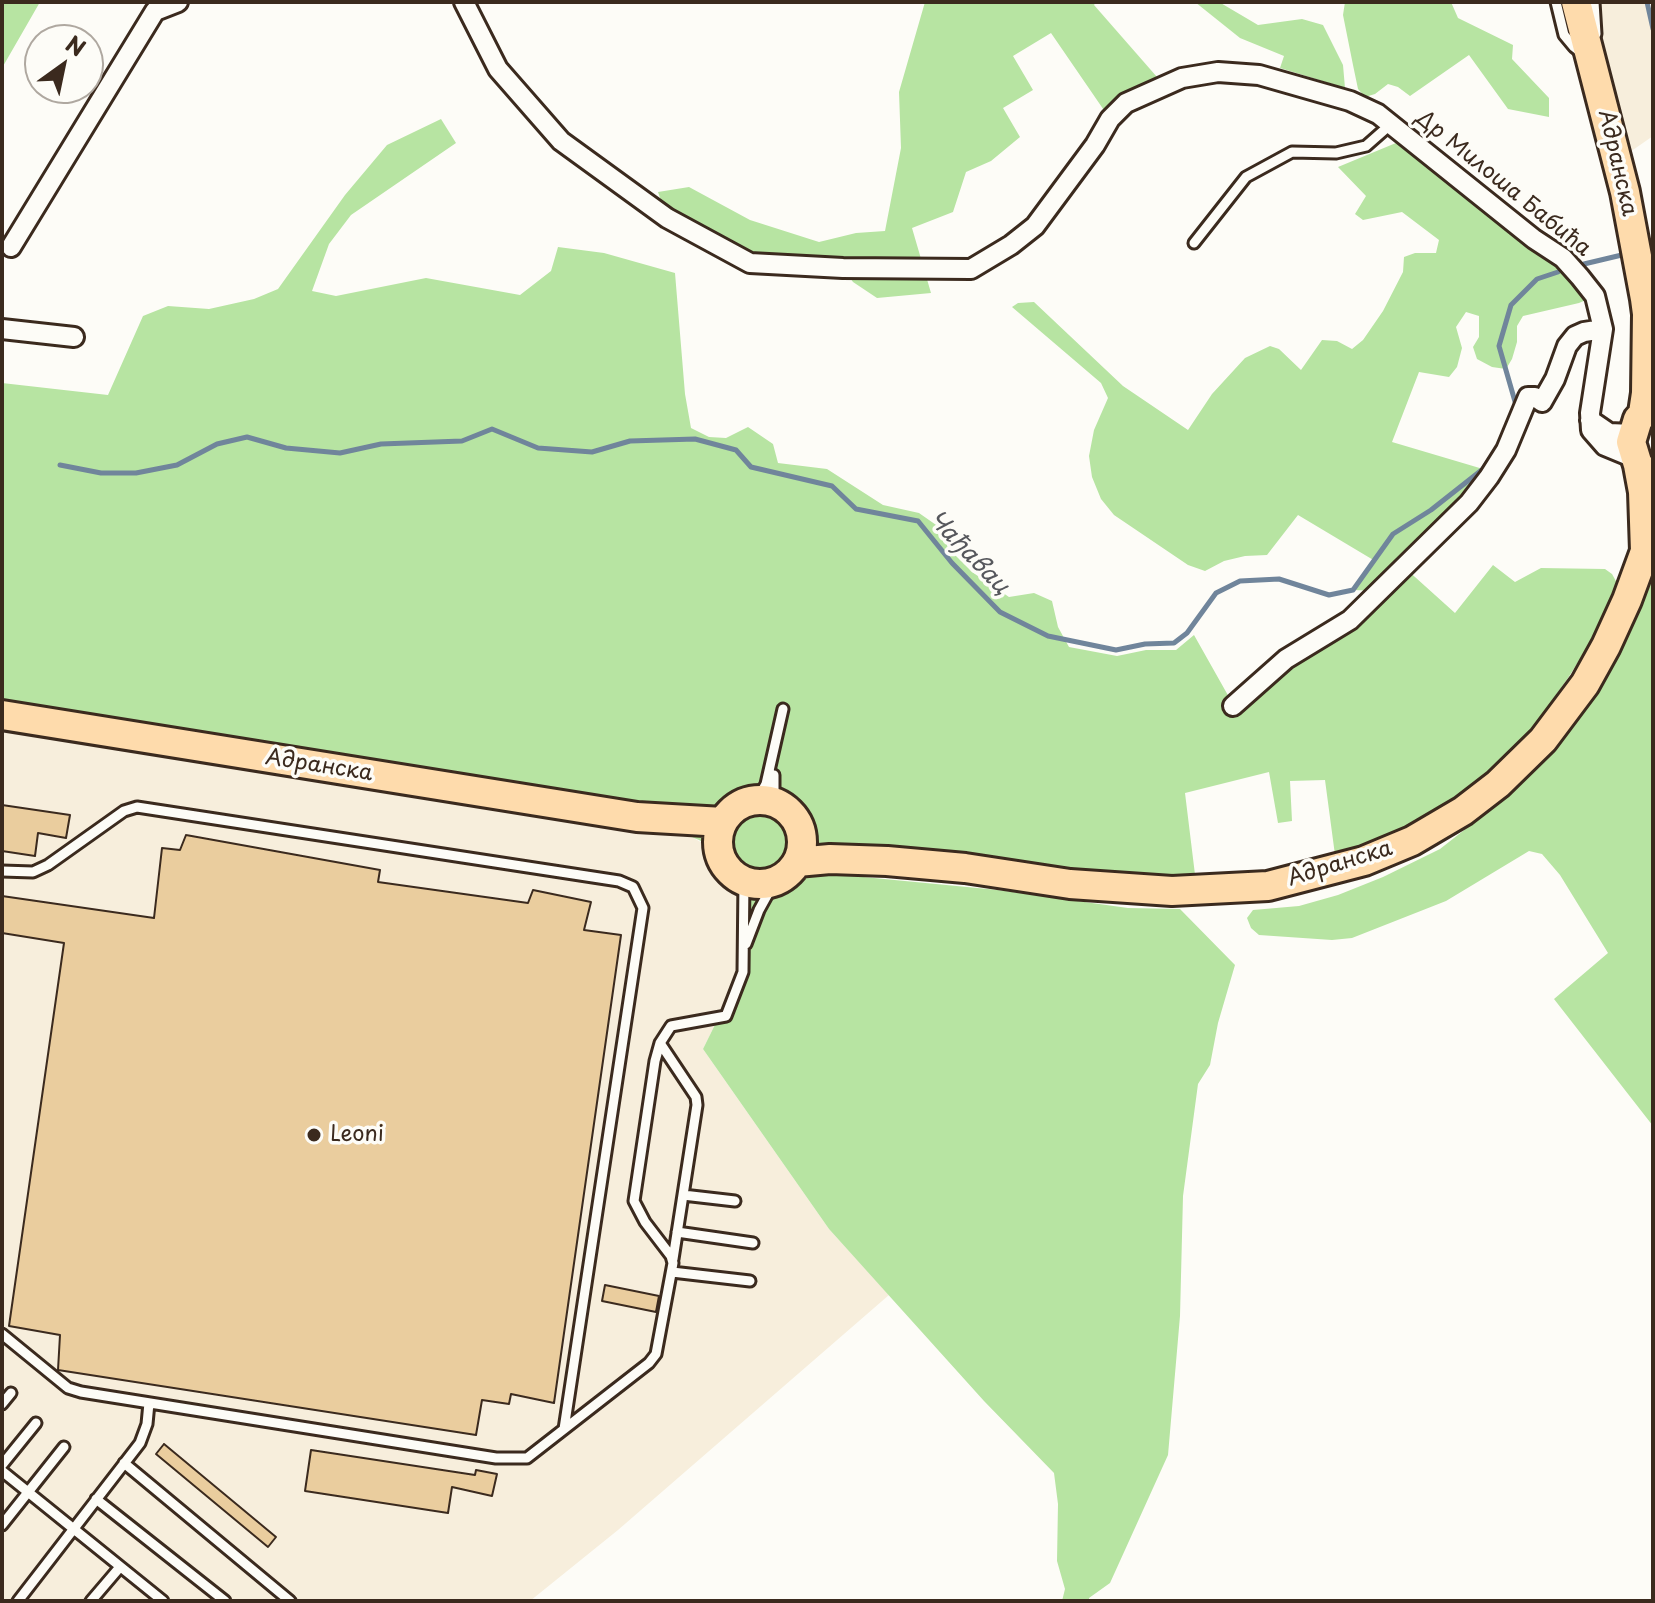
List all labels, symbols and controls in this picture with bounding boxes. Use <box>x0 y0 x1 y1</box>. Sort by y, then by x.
north arrow <box>24 24 104 104</box>
text: N <box>60 27 93 64</box>
street label: Др Милоша Бабића <box>1410 105 1596 263</box>
street label: Адранска <box>1592 107 1642 219</box>
water label: Чађавац <box>921 505 1015 601</box>
street label: Адранска <box>263 744 375 788</box>
street label: Адранска <box>1284 836 1396 892</box>
place label: Leoni <box>330 1122 384 1148</box>
marker: Leoni <box>305 1126 323 1144</box>

